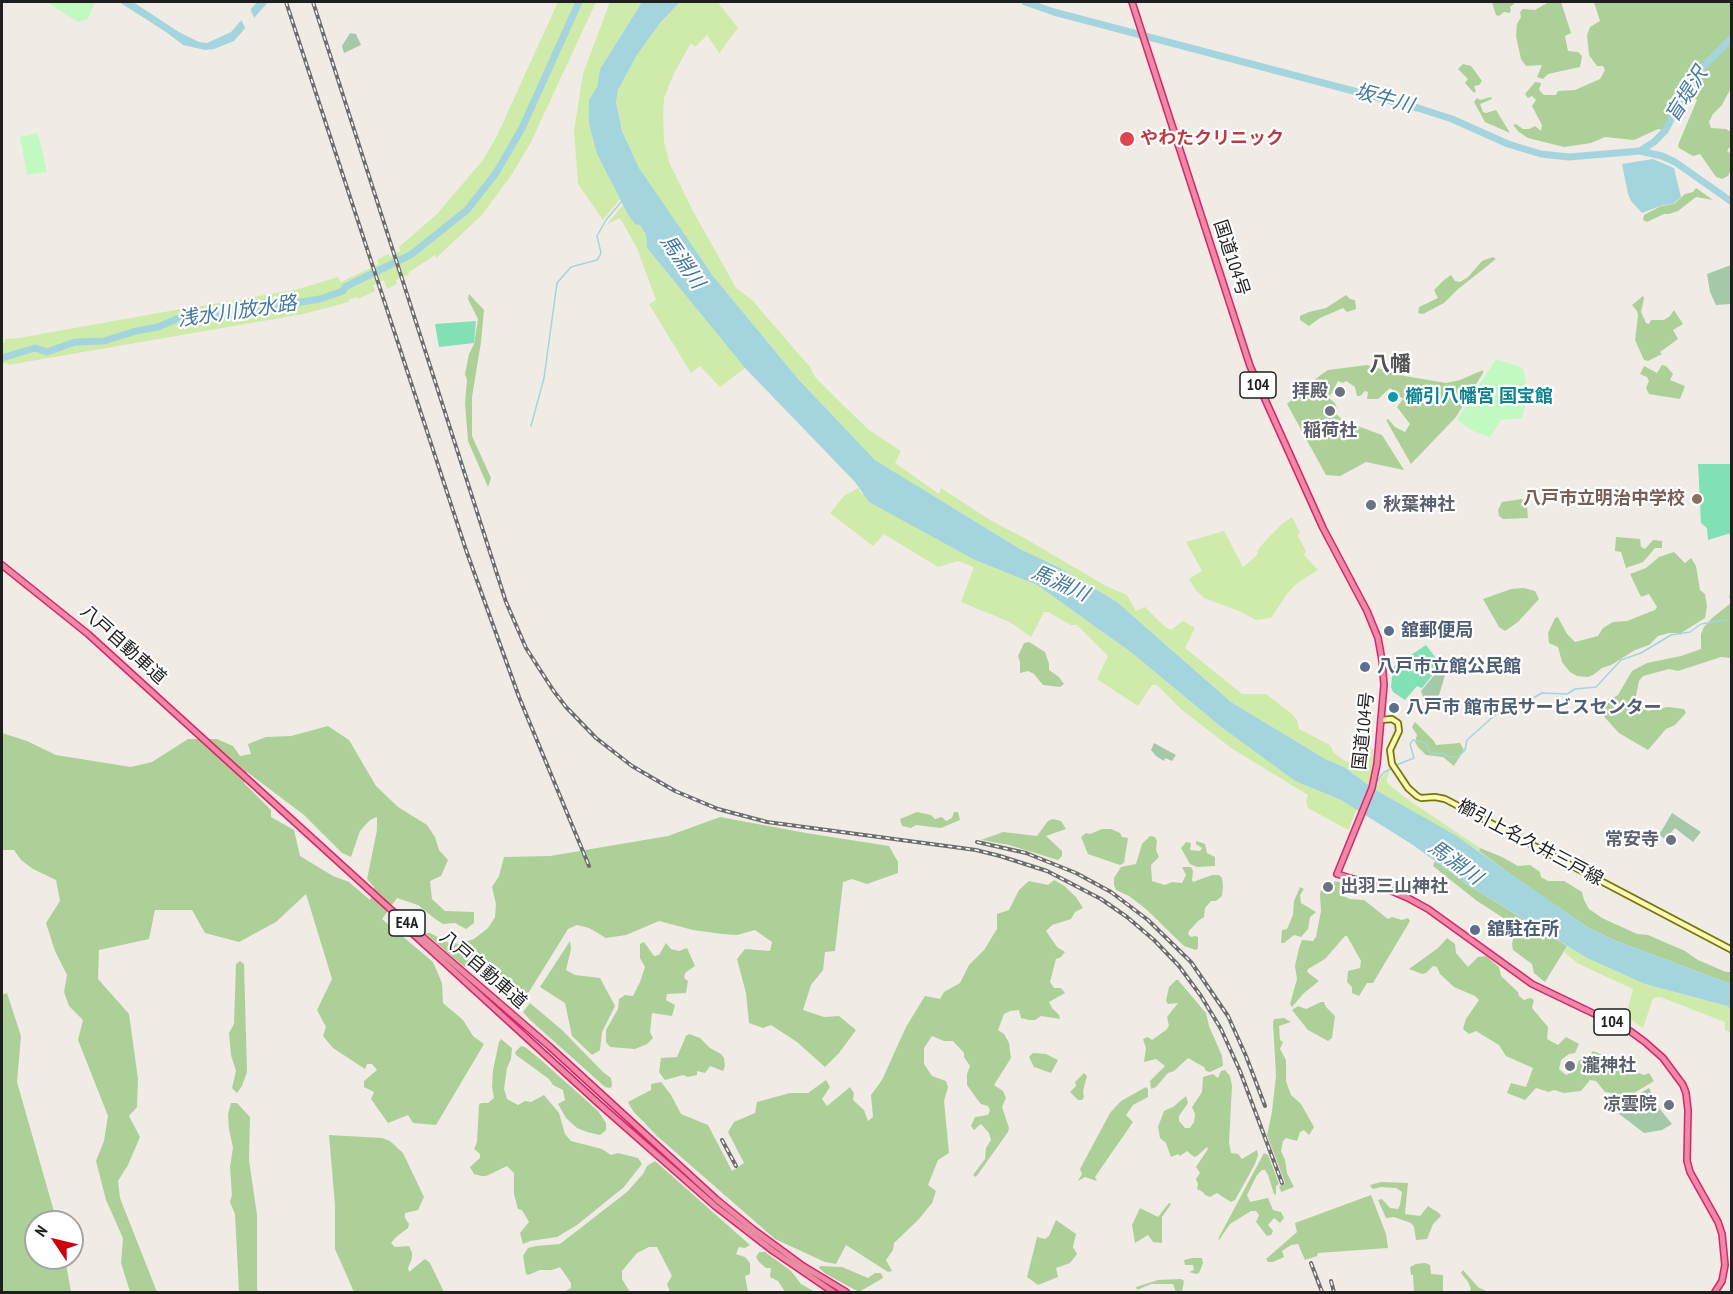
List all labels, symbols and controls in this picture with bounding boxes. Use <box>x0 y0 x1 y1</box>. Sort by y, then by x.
water label: 盲堤沢 <box>1661 63 1713 127</box>
water label: 坂牛川 <box>1352 80 1416 118</box>
place label: やわたクリニック <box>1140 128 1284 150</box>
marker: やわたクリニック <box>1118 130 1136 148</box>
street label: 国道104号 <box>1209 217 1253 299</box>
water label: 馬淵川 <box>655 231 709 293</box>
water label: 浅水川放水路 <box>176 292 298 332</box>
district label: 八幡 <box>1369 352 1411 378</box>
road number: 104 <box>1240 372 1276 398</box>
place label: 拝殿 <box>1292 381 1328 403</box>
marker: 拝殿 <box>1333 385 1347 399</box>
place label: 櫛引八幡宮 国宝館 <box>1405 386 1553 408</box>
marker: 櫛引八幡宮 国宝館 <box>1386 390 1400 404</box>
marker: 稲荷社 <box>1323 404 1337 418</box>
place label: 稲荷社 <box>1303 420 1357 442</box>
place label: 八戸市立明治中学校 <box>1523 488 1685 510</box>
marker: 八戸市立明治中学校 <box>1690 492 1704 506</box>
place label: 秋葉神社 <box>1383 494 1455 516</box>
marker: 秋葉神社 <box>1364 498 1378 512</box>
water label: 馬淵川 <box>1028 561 1092 607</box>
street label: 八戸自動車道 <box>76 601 170 689</box>
place label: 舘郵便局 <box>1401 620 1473 642</box>
marker: 舘郵便局 <box>1382 624 1396 638</box>
place label: 八戸市立館公民館 <box>1377 656 1521 678</box>
marker: 八戸市立館公民館 <box>1358 660 1372 674</box>
street label: 国道104号 <box>1349 691 1379 771</box>
place label: 八戸市 館市民サービスセンター <box>1406 697 1662 719</box>
marker: 八戸市 館市民サービスセンター <box>1387 701 1401 715</box>
street label: 櫛引上名久井三戸線 <box>1453 795 1607 891</box>
place label: 常安寺 <box>1605 829 1659 851</box>
marker: 常安寺 <box>1664 833 1678 847</box>
water label: 馬淵川 <box>1424 836 1486 890</box>
place label: 出羽三山神社 <box>1340 876 1448 898</box>
marker: 出羽三山神社 <box>1321 880 1335 894</box>
road number: E4A <box>389 910 425 936</box>
place label: 舘駐在所 <box>1487 919 1559 941</box>
marker: 舘駐在所 <box>1468 923 1482 937</box>
street label: 八戸自動車道 <box>435 926 531 1014</box>
road number: 104 <box>1594 1009 1630 1035</box>
place label: 瀧神社 <box>1582 1055 1636 1077</box>
marker: 瀧神社 <box>1563 1059 1577 1073</box>
place label: 凉雲院 <box>1603 1094 1657 1116</box>
marker: 凉雲院 <box>1662 1098 1676 1112</box>
north arrow <box>24 1210 84 1270</box>
text: N <box>30 1222 52 1240</box>

